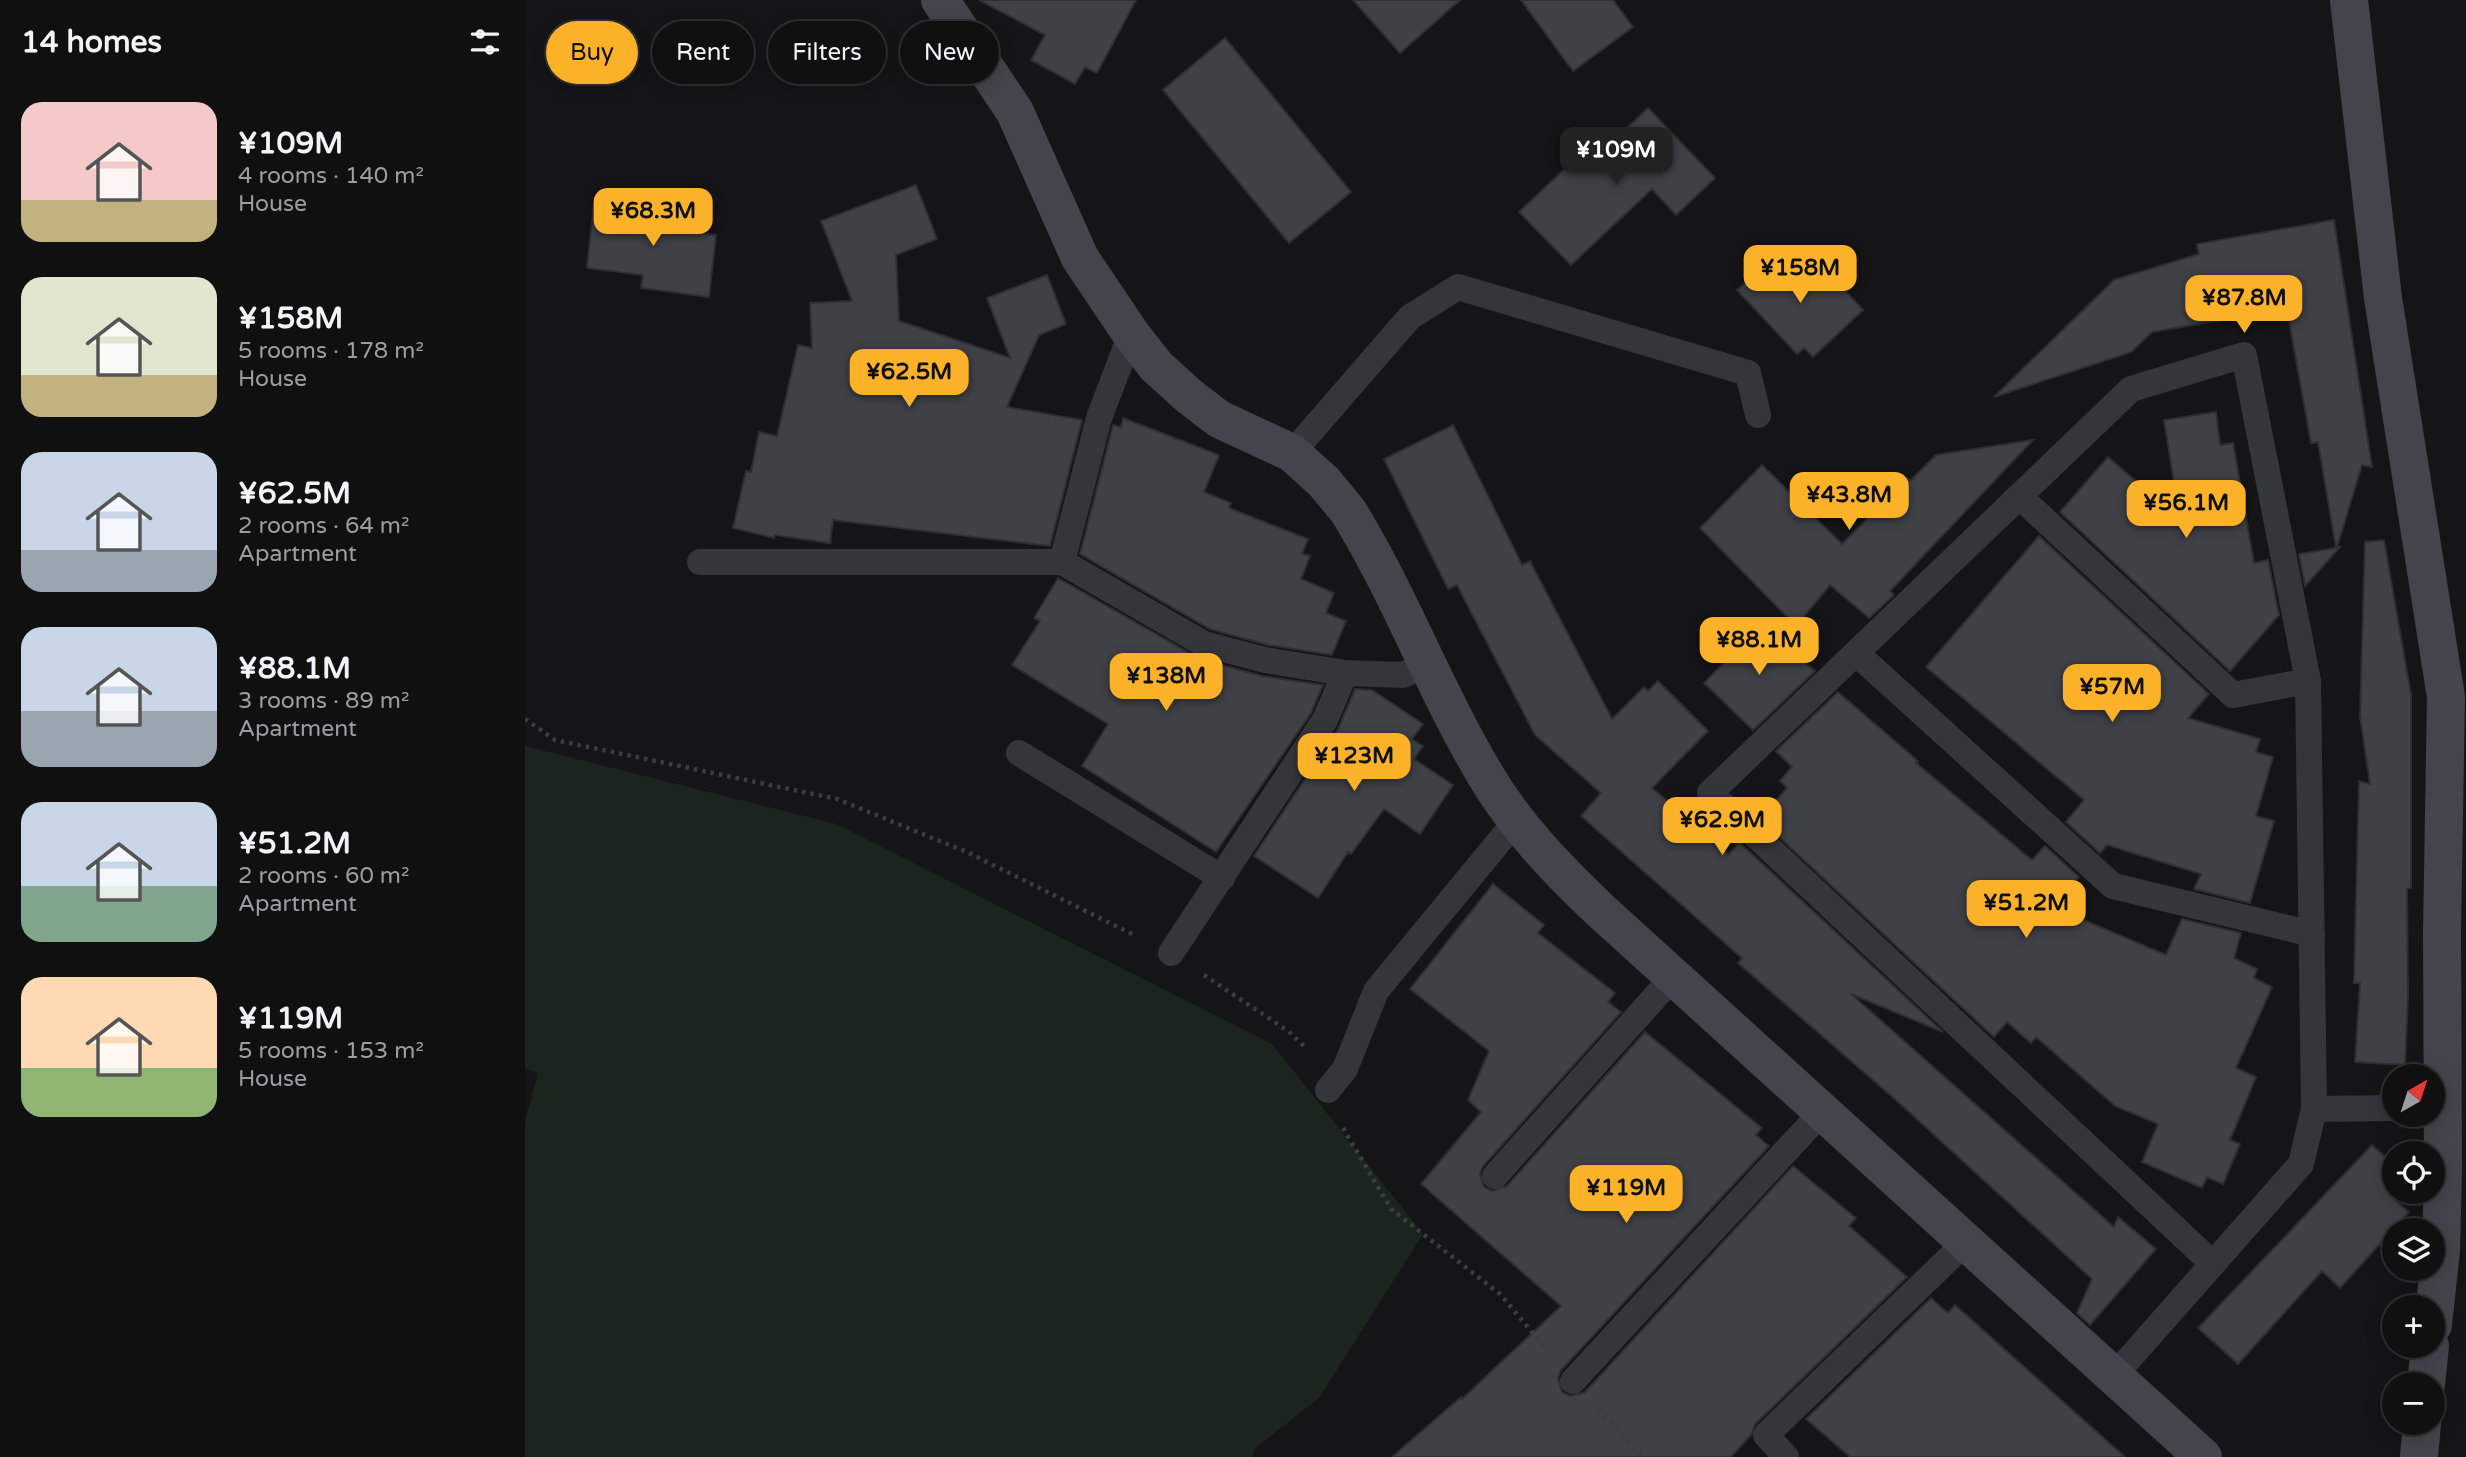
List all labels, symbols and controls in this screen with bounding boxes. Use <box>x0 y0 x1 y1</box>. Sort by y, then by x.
chip: Buy <box>546 21 638 84</box>
chip: Rent <box>652 21 754 84</box>
chip: Filters <box>768 21 886 84</box>
chip: New <box>900 21 999 84</box>
icon: filters <box>466 23 504 61</box>
text: 14 homes <box>21 24 162 61</box>
text: ¥109M <box>238 125 343 162</box>
pin: ¥109M <box>1567 128 1665 187</box>
icon: home <box>77 130 161 214</box>
text: ¥109M <box>1576 136 1656 164</box>
text: 4 rooms · 140 m² <box>238 162 424 190</box>
pin: ¥68.3M <box>596 188 710 248</box>
text: House <box>238 190 307 218</box>
text: ¥68.3M <box>610 197 696 225</box>
pin: ¥158M <box>1751 246 1849 305</box>
text: ¥158M <box>1760 254 1840 282</box>
pin: ¥87.8M <box>2187 276 2301 335</box>
text: ¥87.8M <box>2201 284 2287 312</box>
text: ¥158M <box>238 300 343 337</box>
icon: home <box>77 305 161 389</box>
text: 5 rooms · 178 m² <box>238 337 424 365</box>
pin: ¥62.5M <box>852 350 966 409</box>
text: ¥62.5M <box>866 358 952 386</box>
text: House <box>238 365 307 393</box>
pin: ¥43.8M <box>1792 472 1906 532</box>
text: ¥62.5M <box>238 475 351 512</box>
icon: home <box>77 480 161 564</box>
pin: ¥56.1M <box>2129 480 2243 540</box>
text: ¥43.8M <box>1806 481 1892 509</box>
text: ¥56.1M <box>2143 489 2229 517</box>
text: 2 rooms · 64 m² <box>238 512 409 540</box>
text: Apartment <box>238 540 357 568</box>
pin: ¥88.1M <box>1702 618 1816 677</box>
text: ¥88.1M <box>1716 626 1802 654</box>
text: ¥88.1M <box>238 650 351 687</box>
pin: ¥138M <box>1117 654 1215 713</box>
icon: home <box>77 655 161 739</box>
text: ¥138M <box>1126 662 1206 690</box>
pin: ¥57M <box>2071 664 2153 724</box>
text: ¥57M <box>2079 673 2145 701</box>
text: 3 rooms · 89 m² <box>238 687 409 715</box>
text: Apartment <box>238 715 357 743</box>
pin: ¥123M <box>1305 734 1403 793</box>
text: ¥123M <box>1314 742 1394 770</box>
pin: ¥62.9M <box>1665 798 1779 857</box>
text: ¥62.9M <box>1679 806 1765 834</box>
text: ¥51.2M <box>238 825 351 862</box>
icon: home <box>77 830 161 914</box>
text: 2 rooms · 60 m² <box>238 862 409 890</box>
pin: ¥51.2M <box>1969 880 2083 940</box>
text: ¥51.2M <box>1983 889 2069 917</box>
text: Apartment <box>238 890 357 918</box>
text: ¥119M <box>238 1000 343 1037</box>
icon: home <box>77 1005 161 1089</box>
text: 5 rooms · 153 m² <box>238 1037 424 1065</box>
north arrow <box>2382 1064 2445 1127</box>
map controls <box>2382 1064 2445 1435</box>
text: House <box>238 1065 307 1093</box>
button: locate <box>2382 1141 2445 1204</box>
pin: ¥119M <box>1577 1166 1675 1225</box>
text: ¥119M <box>1586 1174 1666 1202</box>
button: layers <box>2382 1218 2445 1281</box>
button: + <box>2382 1295 2445 1358</box>
button: − <box>2382 1372 2445 1435</box>

